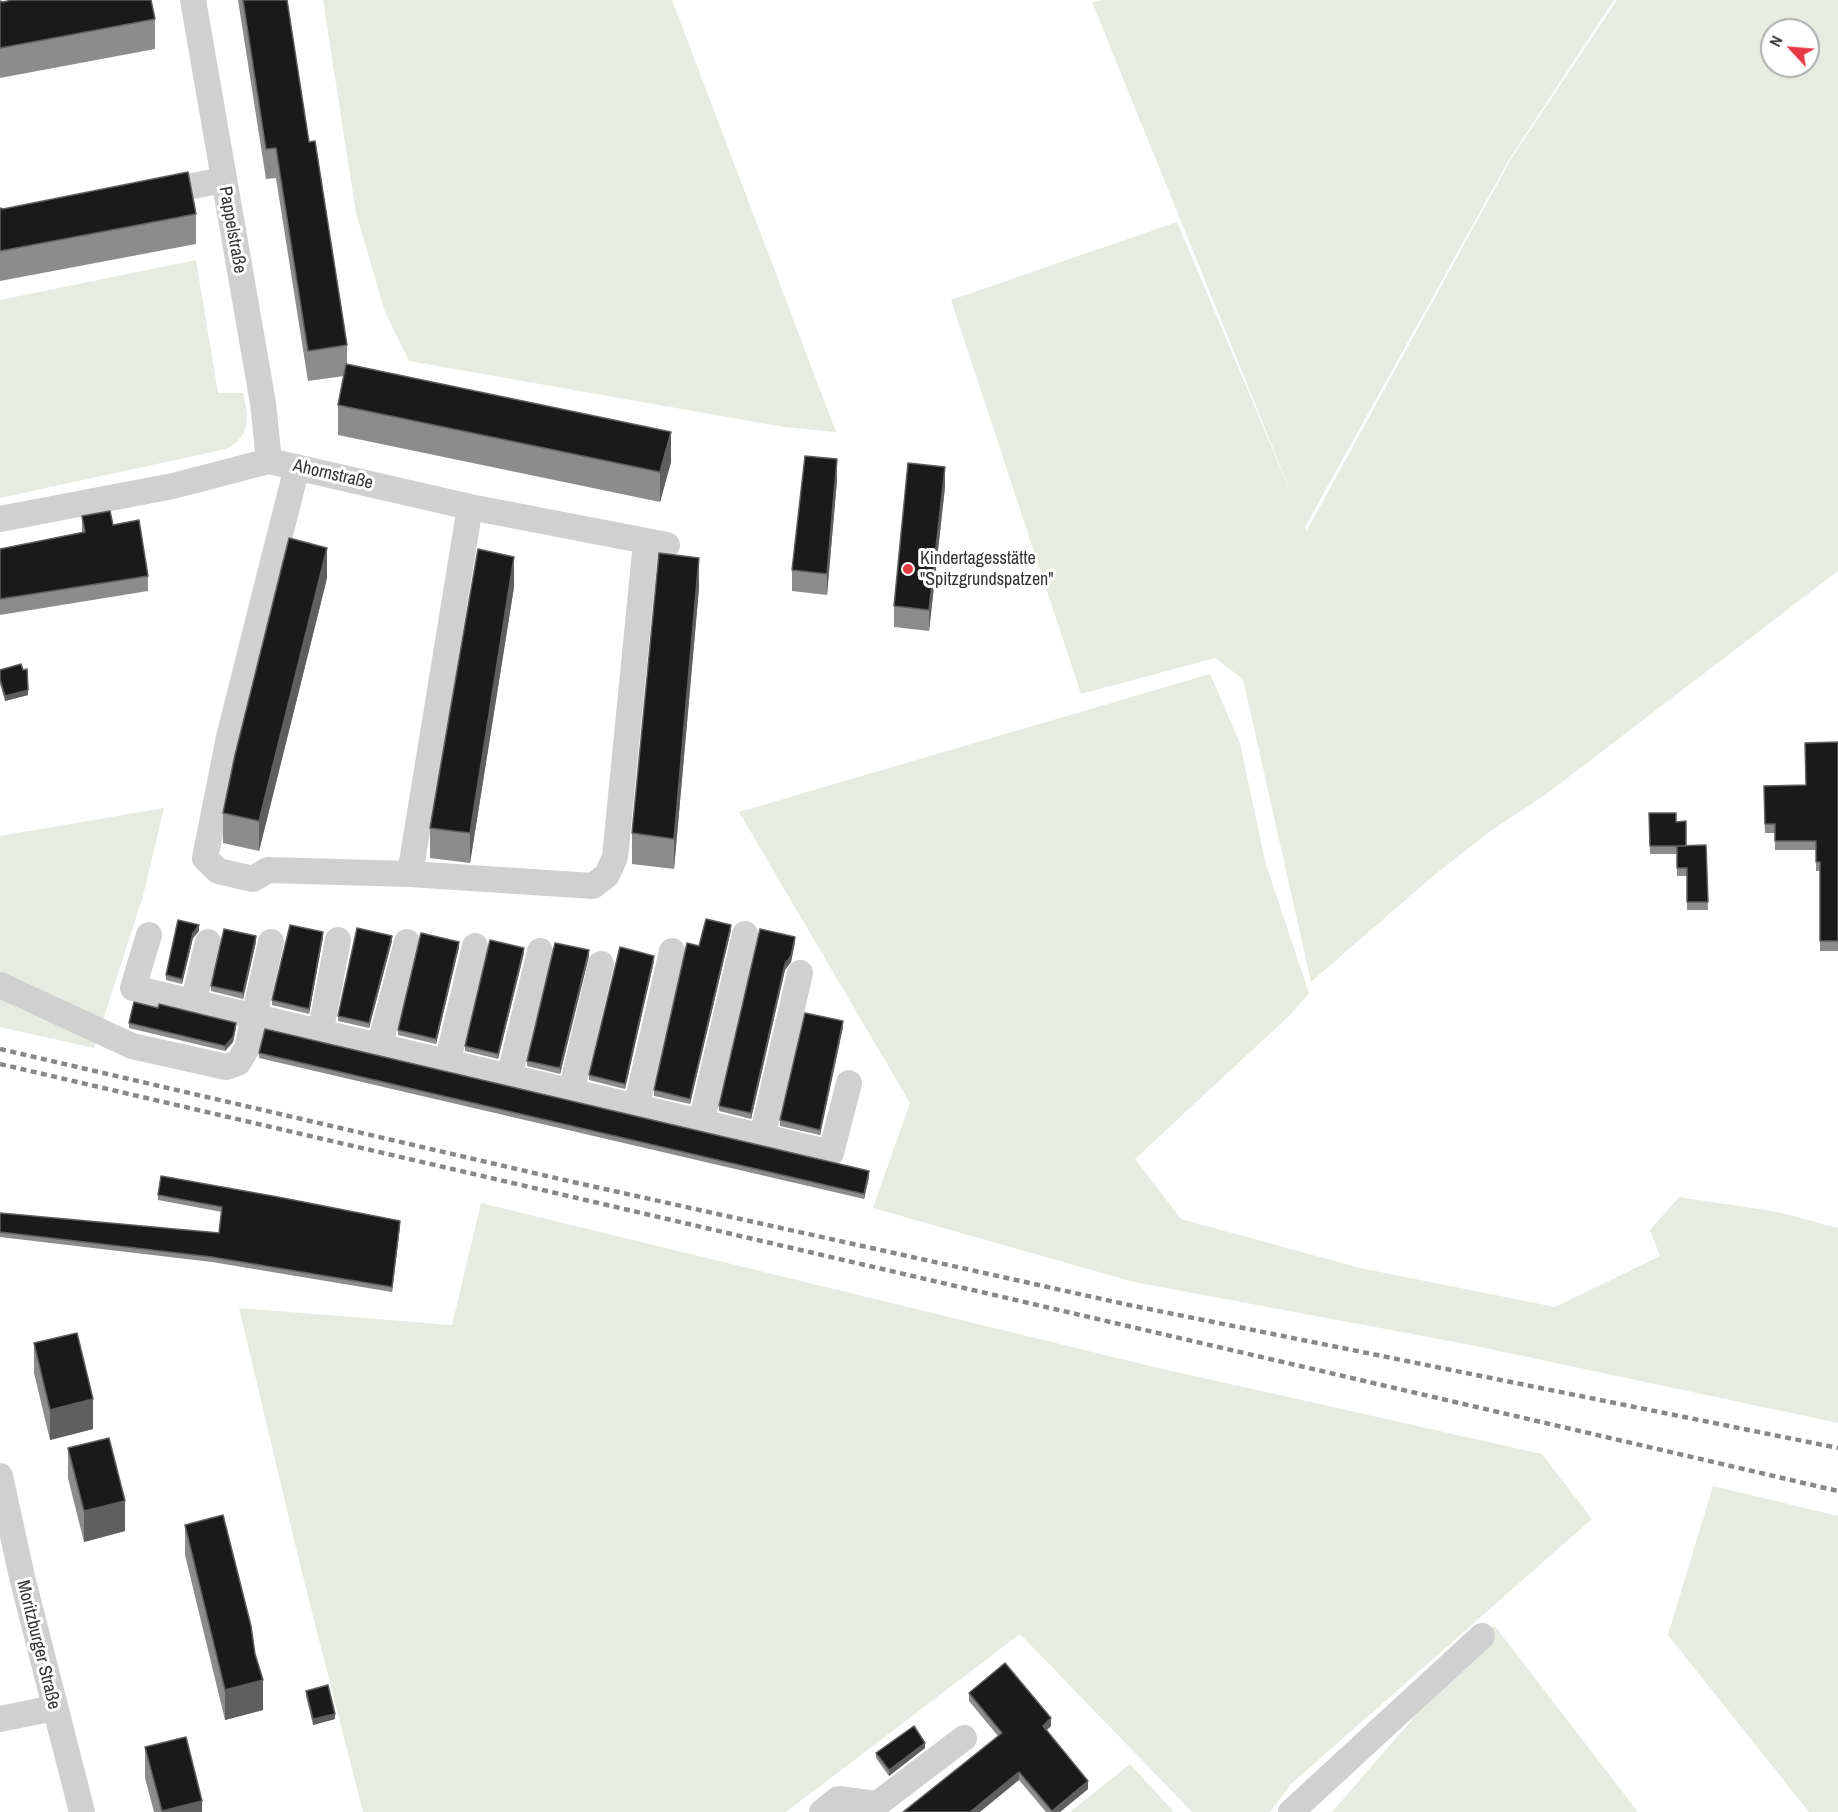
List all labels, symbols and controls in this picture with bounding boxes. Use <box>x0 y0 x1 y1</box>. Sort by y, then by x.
north arrow <box>1760 18 1820 78</box>
text: N <box>1764 32 1788 50</box>
street label: Pappelstraße <box>214 185 250 275</box>
street label: Ahornstraße <box>291 455 375 495</box>
place label: Kindertagesstätte "Spitzgrundspatzen" <box>920 548 1054 590</box>
marker: Kindertagesstätte "Spitzgrundspatzen" <box>901 562 915 576</box>
street label: Moritzburger Straße <box>12 1578 64 1712</box>

